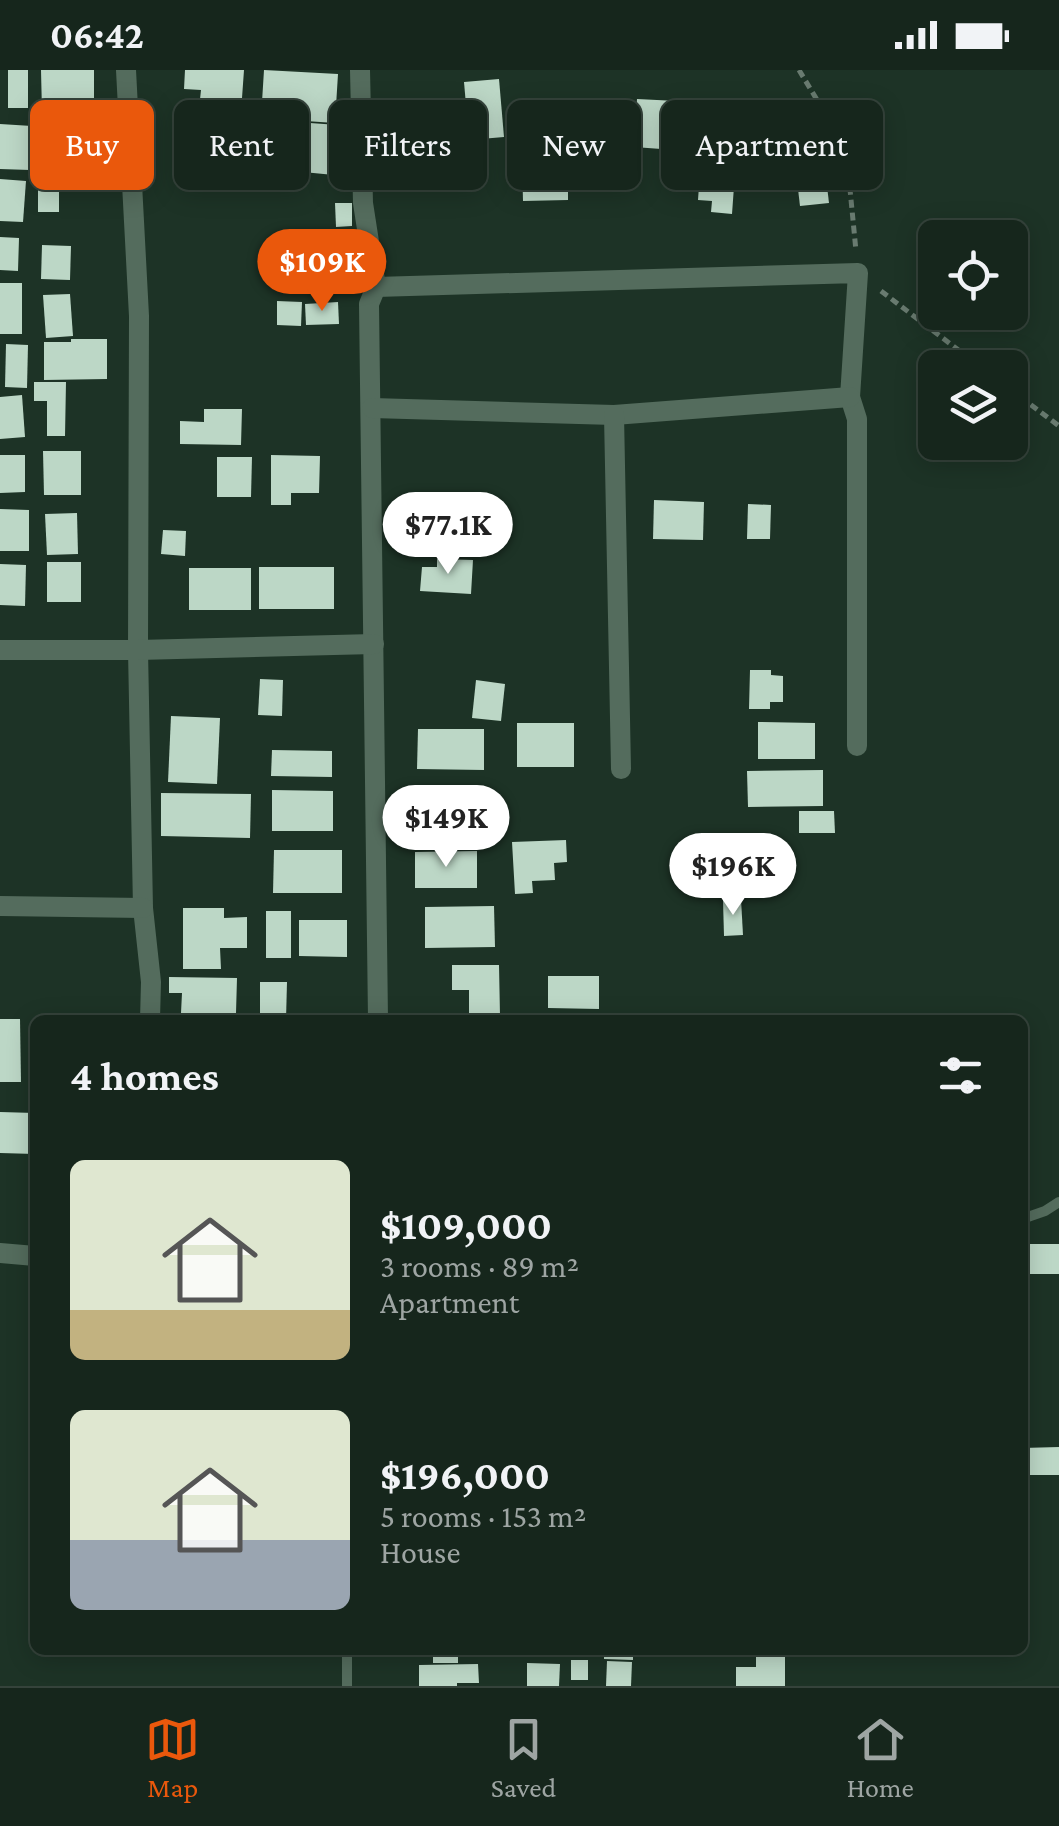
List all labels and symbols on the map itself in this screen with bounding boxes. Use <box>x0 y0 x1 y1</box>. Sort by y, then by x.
pin: $109K <box>252 229 392 314</box>
pin: $77.1K <box>367 492 529 577</box>
pin: $149K <box>376 785 516 870</box>
pin: $196K <box>663 833 803 918</box>

